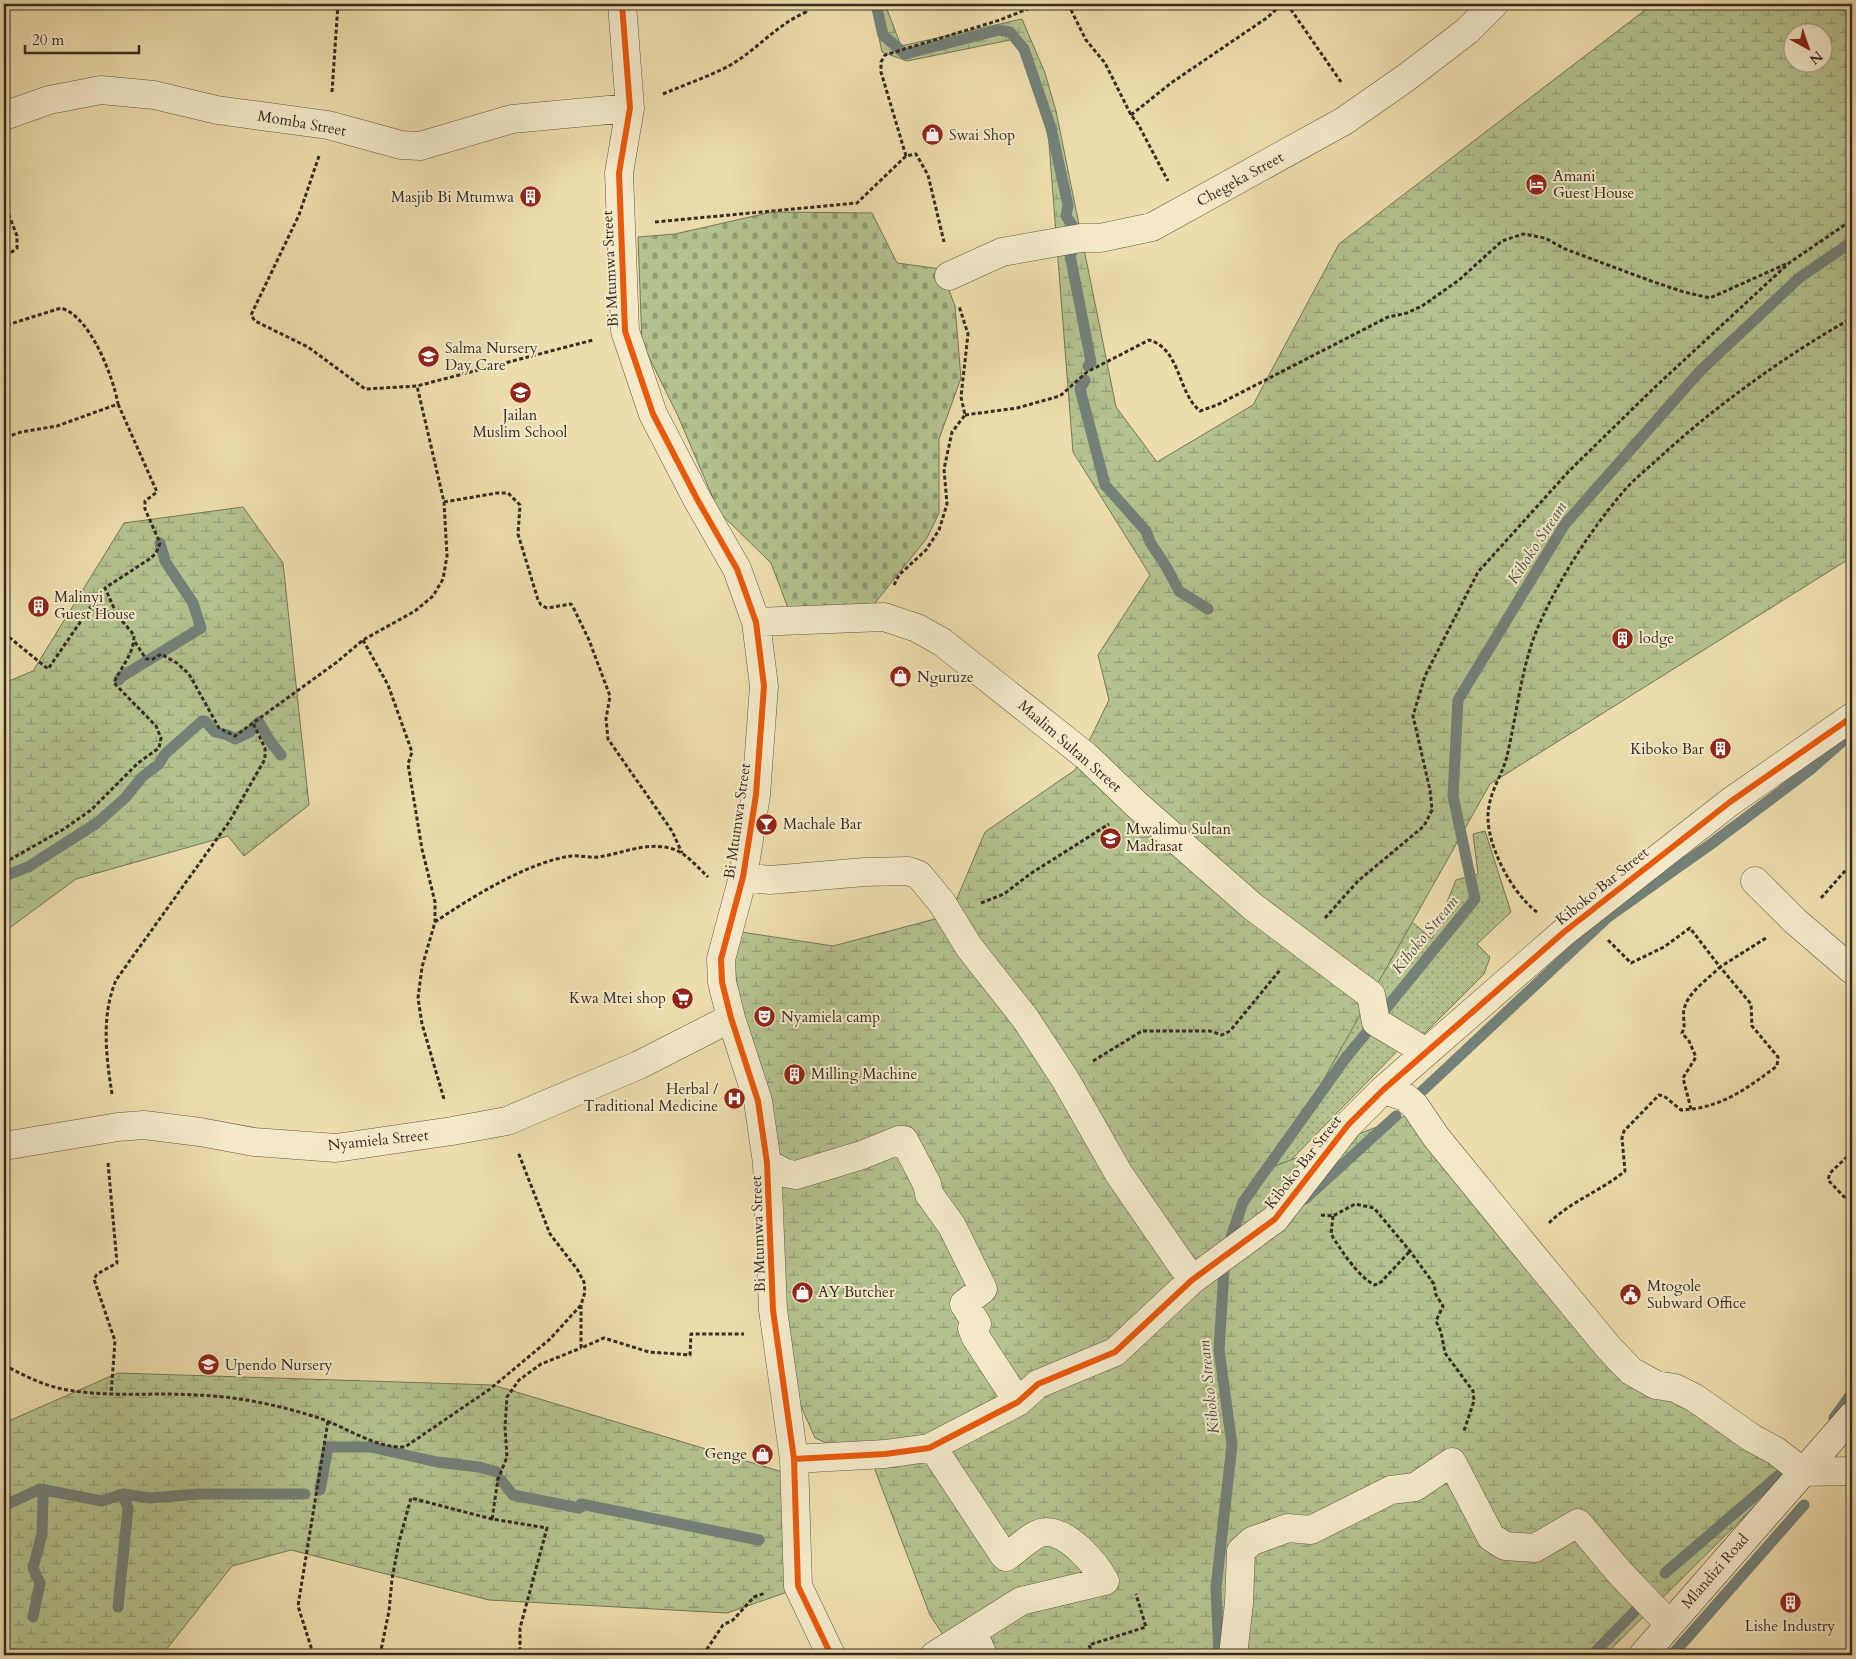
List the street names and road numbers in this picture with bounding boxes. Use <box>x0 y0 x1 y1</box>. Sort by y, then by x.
street label: Momba Street <box>256 105 348 141</box>
street label: Chegeka Street <box>1193 147 1287 211</box>
street label: Bi Mtumwa Street <box>597 210 623 328</box>
street label: Maalim Sultan Street <box>1014 695 1126 797</box>
street label: Bi Mtumwa Street <box>719 761 755 880</box>
street label: Kiboko Bar Street <box>1551 842 1653 930</box>
street label: Kiboko Bar Street <box>1260 1111 1346 1213</box>
street label: Nyamiela Street <box>327 1125 430 1155</box>
street label: Bi Mtumwa Street <box>746 1175 770 1293</box>
street label: Mlandizi Road <box>1677 1529 1753 1613</box>

